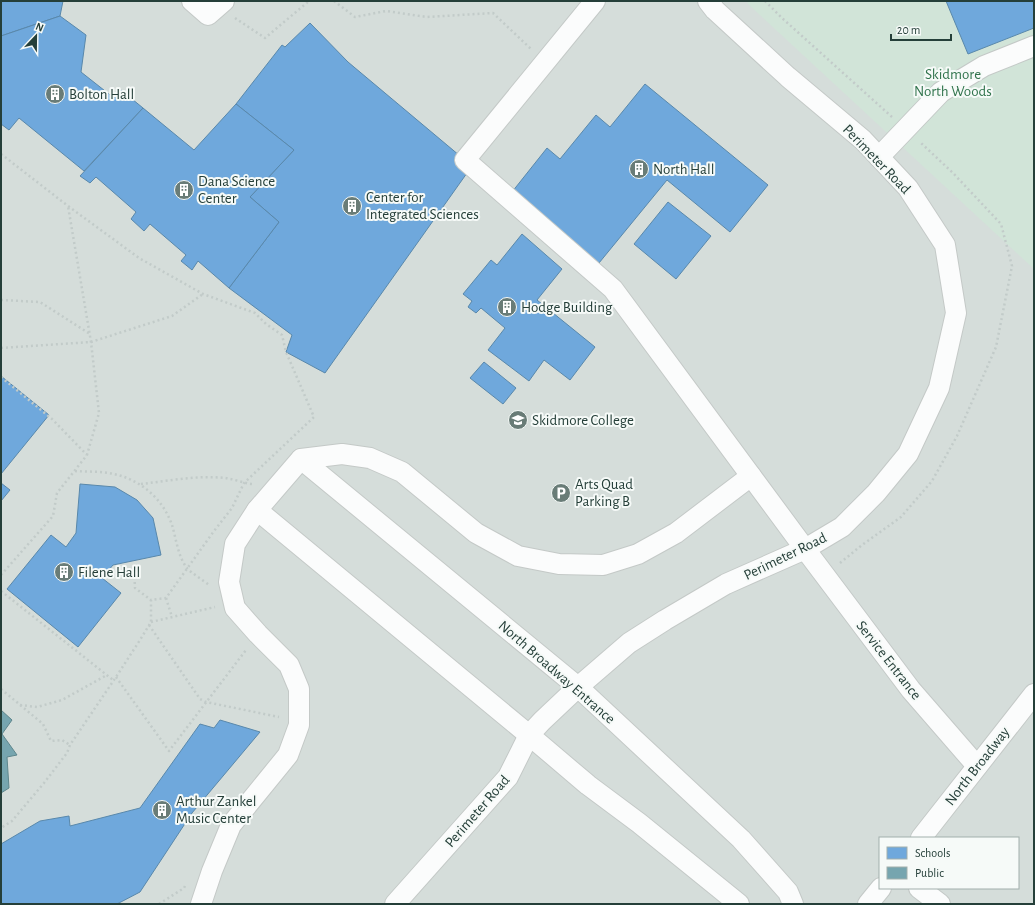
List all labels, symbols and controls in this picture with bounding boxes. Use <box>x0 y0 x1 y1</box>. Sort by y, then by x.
north arrow <box>16 16 56 56</box>
scale bar <box>891 16 951 42</box>
text: N <box>34 21 45 34</box>
text: 20 m <box>897 24 920 36</box>
park label: Skidmore North Woods <box>914 67 992 99</box>
building icon: Bolton Hall <box>44 83 66 105</box>
place label: Bolton Hall <box>69 87 134 102</box>
street label: Perimeter Road <box>840 122 913 197</box>
building icon: North Hall <box>628 158 650 180</box>
place label: North Hall <box>653 162 714 177</box>
place label: Dana Science Center <box>198 174 275 206</box>
building icon: Dana Science Center <box>173 179 195 201</box>
place label: Center for Integrated Sciences <box>366 190 479 222</box>
building icon: Center for Integrated Sciences <box>341 195 363 217</box>
building icon: Hodge Building <box>496 296 518 318</box>
place label: Hodge Building <box>521 300 613 315</box>
school or university icon: Skidmore College <box>507 409 529 431</box>
place label: Skidmore College <box>532 413 634 428</box>
place label: Arts Quad Parking B <box>575 477 633 509</box>
parking icon: Arts Quad Parking B <box>550 482 572 504</box>
street label: Perimeter Road <box>741 530 829 583</box>
building icon: Filene Hall <box>53 561 75 583</box>
place label: Filene Hall <box>78 565 140 580</box>
street label: North Broadway Entrance <box>496 618 618 727</box>
street label: Service Entrance <box>853 618 924 703</box>
street label: North Broadway <box>942 724 1013 808</box>
street label: Perimeter Road <box>442 772 513 850</box>
place label: Arthur Zankel Music Center <box>176 794 256 826</box>
building icon: Arthur Zankel Music Center <box>151 799 173 821</box>
legend <box>879 837 1019 889</box>
text: Schools <box>915 847 950 859</box>
text: Public <box>915 867 944 879</box>

